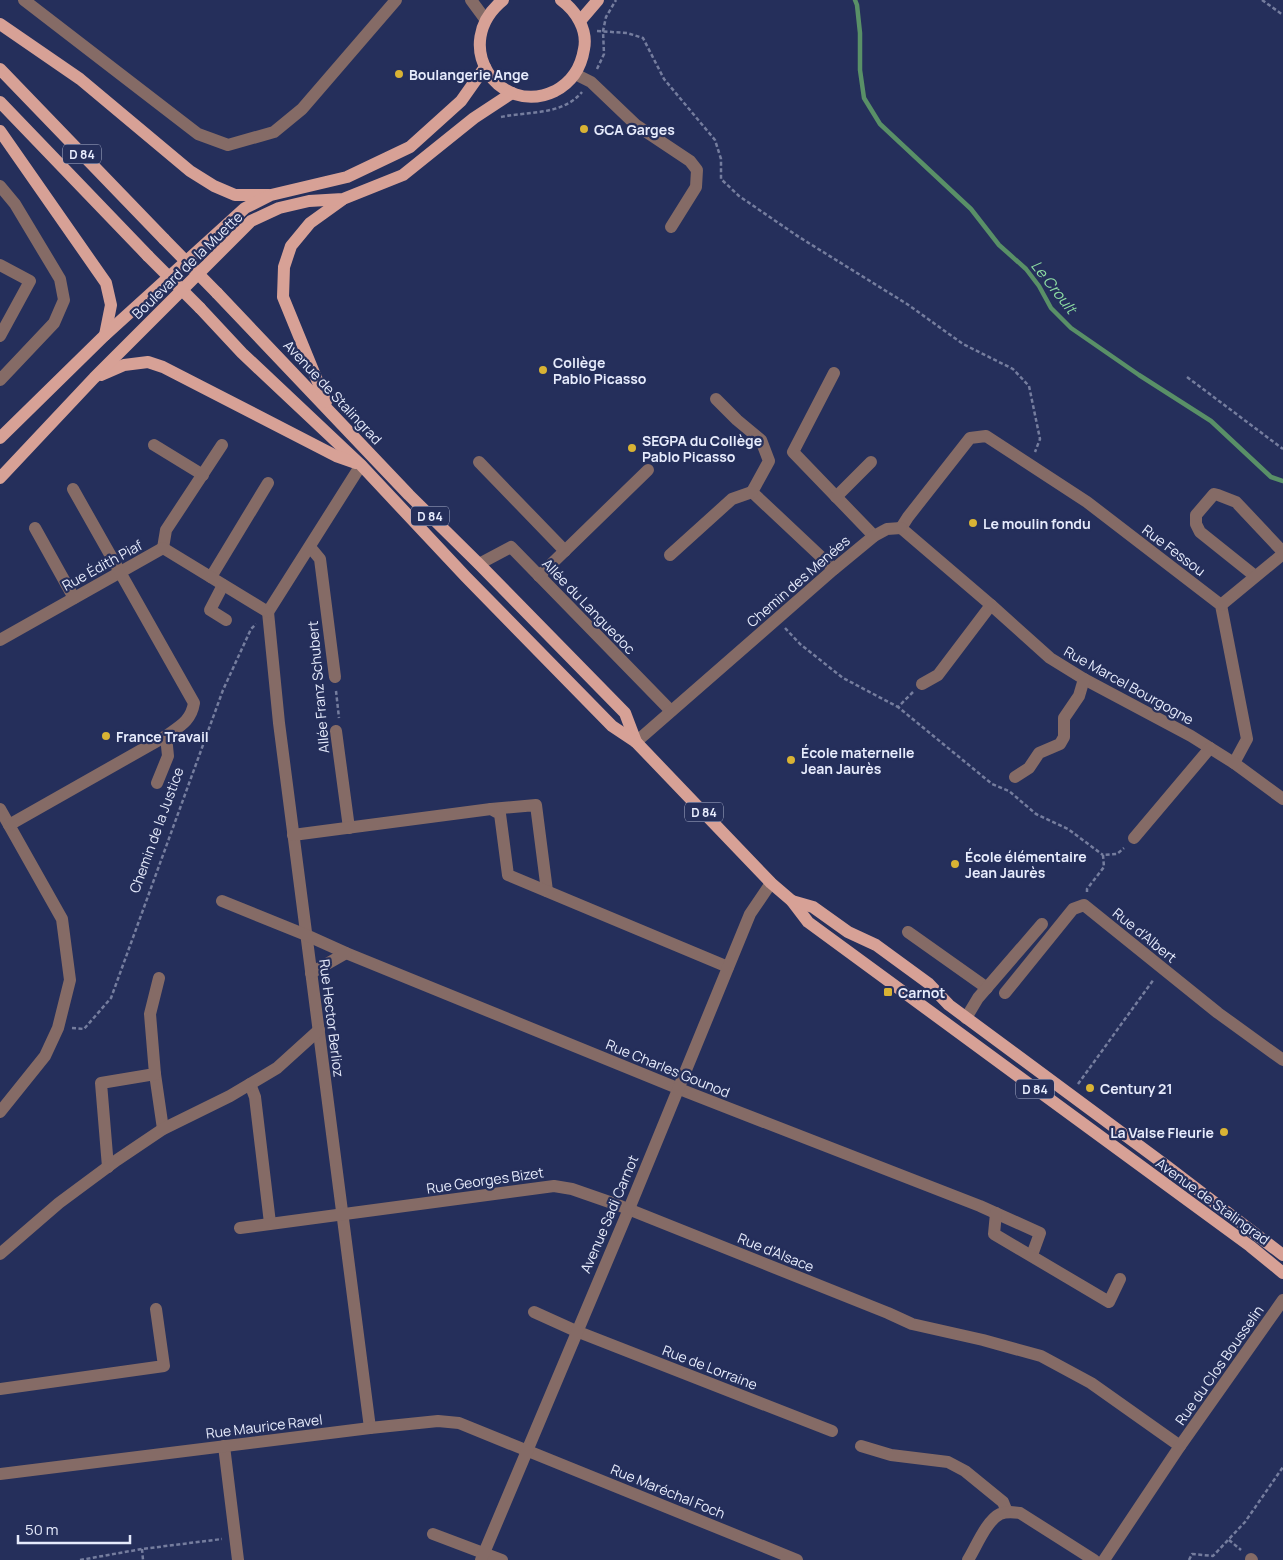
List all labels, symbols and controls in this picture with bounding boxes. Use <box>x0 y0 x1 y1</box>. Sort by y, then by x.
place label: Boulangerie Ange <box>409 65 529 84</box>
marker: Boulangerie Ange <box>393 68 405 80</box>
place label: GCA Garges <box>594 120 675 139</box>
marker: GCA Garges <box>578 123 590 135</box>
road number: D 84 <box>63 144 101 164</box>
street label: Boulevard de la Muette <box>128 207 246 323</box>
water label: Le Croult <box>1026 256 1083 320</box>
street label: Avenue de Stalingrad <box>280 336 386 448</box>
place label: Collège Pablo Picasso <box>553 353 647 388</box>
marker: Collège Pablo Picasso <box>537 364 549 376</box>
place label: SEGPA du Collège Pablo Picasso <box>642 431 762 466</box>
marker: SEGPA du Collège Pablo Picasso <box>626 442 638 454</box>
road number: D 84 <box>411 506 449 526</box>
place label: Le moulin fondu <box>983 514 1091 533</box>
marker: Le moulin fondu <box>967 517 979 529</box>
street label: Rue Fessou <box>1139 520 1209 580</box>
street label: Chemin des Menées <box>742 531 854 631</box>
street label: Rue Édith Piaf <box>59 535 145 595</box>
street label: Allée du Languedoc <box>538 554 640 658</box>
street label: Allée Franz Schubert <box>303 620 333 754</box>
street label: Rue Marcel Bourgogne <box>1061 641 1197 729</box>
place label: France Travail <box>116 727 209 746</box>
marker: France Travail <box>100 730 112 742</box>
place label: École maternelle Jean Jaurès <box>801 743 915 778</box>
marker: École maternelle Jean Jaurès <box>785 754 797 766</box>
street label: Chemin de la Justice <box>124 765 188 895</box>
road number: D 84 <box>685 802 723 822</box>
place label: École élémentaire Jean Jaurès <box>965 847 1087 882</box>
marker: École élémentaire Jean Jaurès <box>949 858 961 870</box>
street label: Rue d'Albert <box>1109 903 1181 967</box>
street label: Rue Hector Berlioz <box>315 958 349 1078</box>
place label: Carnot <box>898 983 945 1002</box>
marker: Carnot <box>882 986 894 998</box>
street label: Rue Charles Gounod <box>603 1034 733 1102</box>
place label: Century 21 <box>1100 1079 1173 1098</box>
road number: D 84 <box>1016 1080 1054 1098</box>
marker: Century 21 <box>1084 1082 1096 1094</box>
place label: La Valse Fleurie <box>1110 1123 1214 1142</box>
marker: La Valse Fleurie <box>1218 1126 1230 1138</box>
street label: Avenue Sadi Carnot <box>576 1152 643 1276</box>
street label: Avenue de Stalingrad <box>1152 1153 1274 1249</box>
street label: Rue Georges Bizet <box>425 1162 545 1198</box>
street label: Rue d'Alsace <box>735 1228 817 1276</box>
street label: Rue du Clos Bousselin <box>1170 1301 1268 1429</box>
street label: Rue de Lorraine <box>660 1340 760 1394</box>
street label: Rue Maurice Ravel <box>205 1409 323 1443</box>
street label: Rue Maréchal Foch <box>608 1459 728 1523</box>
scale bar <box>18 1512 130 1544</box>
text: 50 m <box>25 1519 59 1540</box>

